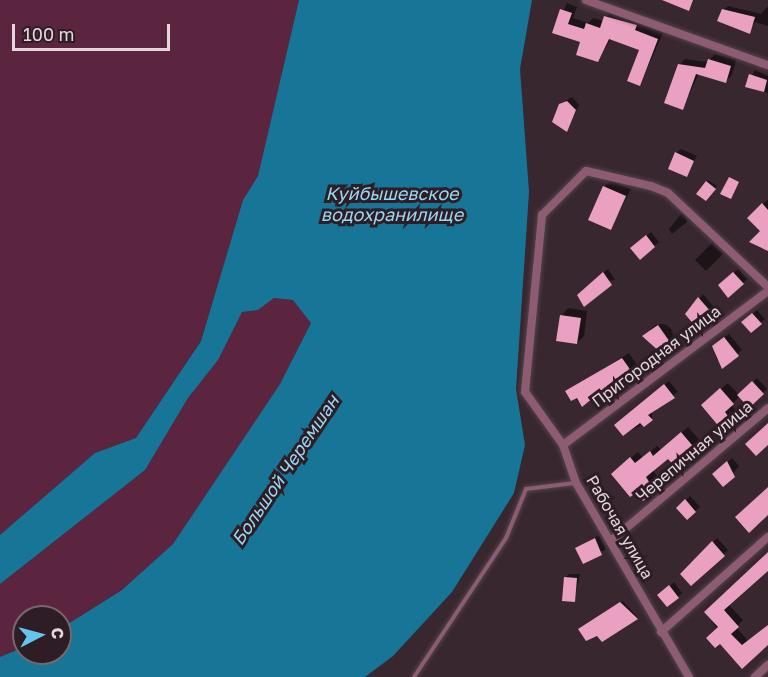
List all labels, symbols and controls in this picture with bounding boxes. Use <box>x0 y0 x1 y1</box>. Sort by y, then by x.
scale bar <box>15 12 172 50</box>
text: 100 m <box>23 23 74 45</box>
water label: Куйбышевское водохранилище <box>321 183 463 226</box>
street label: Пригородная улица <box>588 301 724 411</box>
water label: Большой Черемшан <box>227 391 343 549</box>
street label: Черепичная улица <box>632 397 756 505</box>
street label: Рабочая улица <box>583 472 657 582</box>
north arrow <box>12 605 72 665</box>
text: С <box>47 627 68 640</box>

